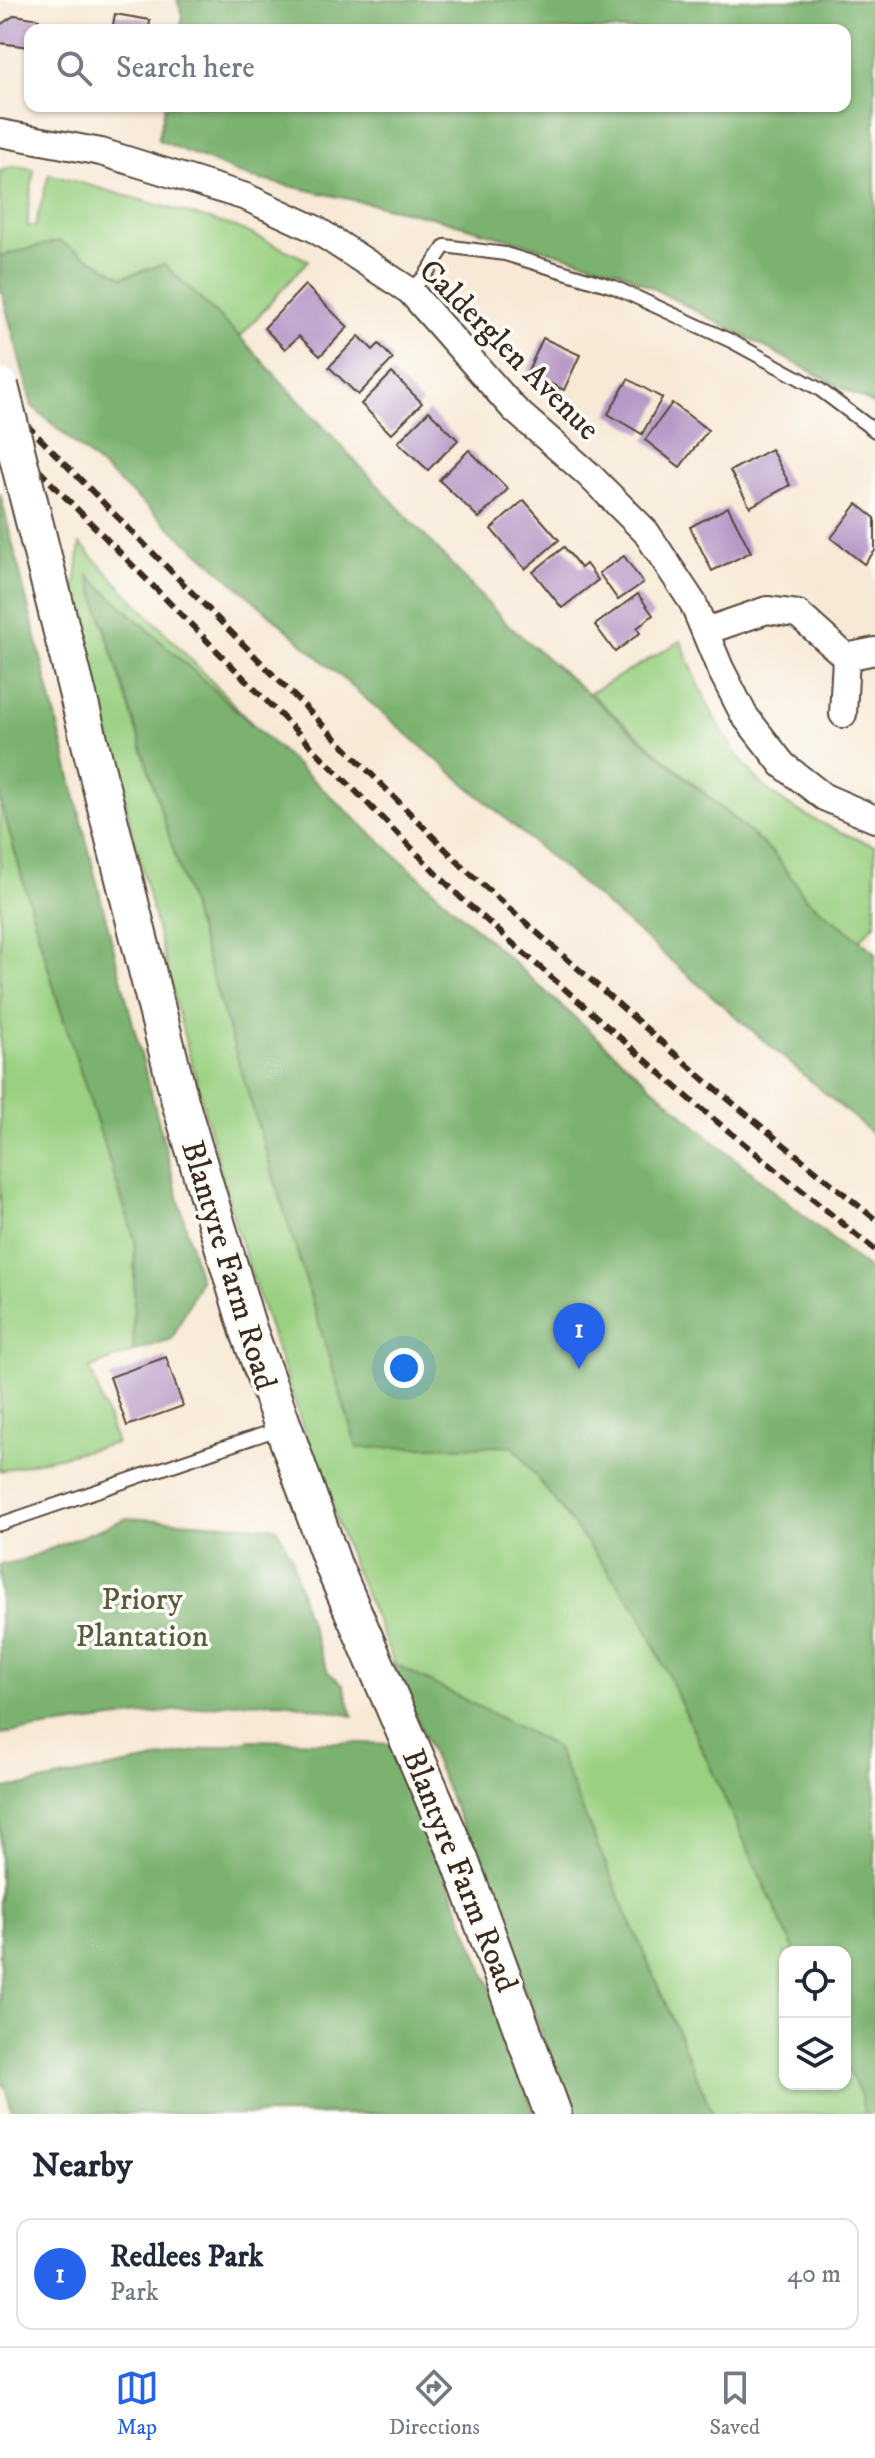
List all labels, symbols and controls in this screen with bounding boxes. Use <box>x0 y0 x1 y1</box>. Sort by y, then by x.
search box <box>24 24 851 112</box>
icon: search <box>52 46 96 90</box>
text: Search here <box>116 50 255 87</box>
street label: Calderglen Avenue <box>410 251 608 449</box>
street label: Blantyre Farm Road <box>171 1136 285 1395</box>
pin: 1 <box>553 1303 605 1369</box>
your location <box>384 1348 424 1388</box>
park label: Priory Plantation <box>76 1580 209 1657</box>
street label: Blantyre Farm Road <box>392 1743 526 1998</box>
map controls <box>779 1946 851 2090</box>
button: locate <box>779 1946 851 2018</box>
button: layers <box>779 2018 851 2090</box>
text: Nearby <box>32 2145 133 2187</box>
text: Redlees Park <box>110 2239 263 2276</box>
text: 1 <box>55 2258 65 2291</box>
text: 40 m <box>787 2258 841 2291</box>
text: Park <box>110 2276 159 2309</box>
tab: Map <box>115 2366 159 2441</box>
tab: Directions <box>389 2366 480 2441</box>
tab: Saved <box>710 2366 760 2441</box>

